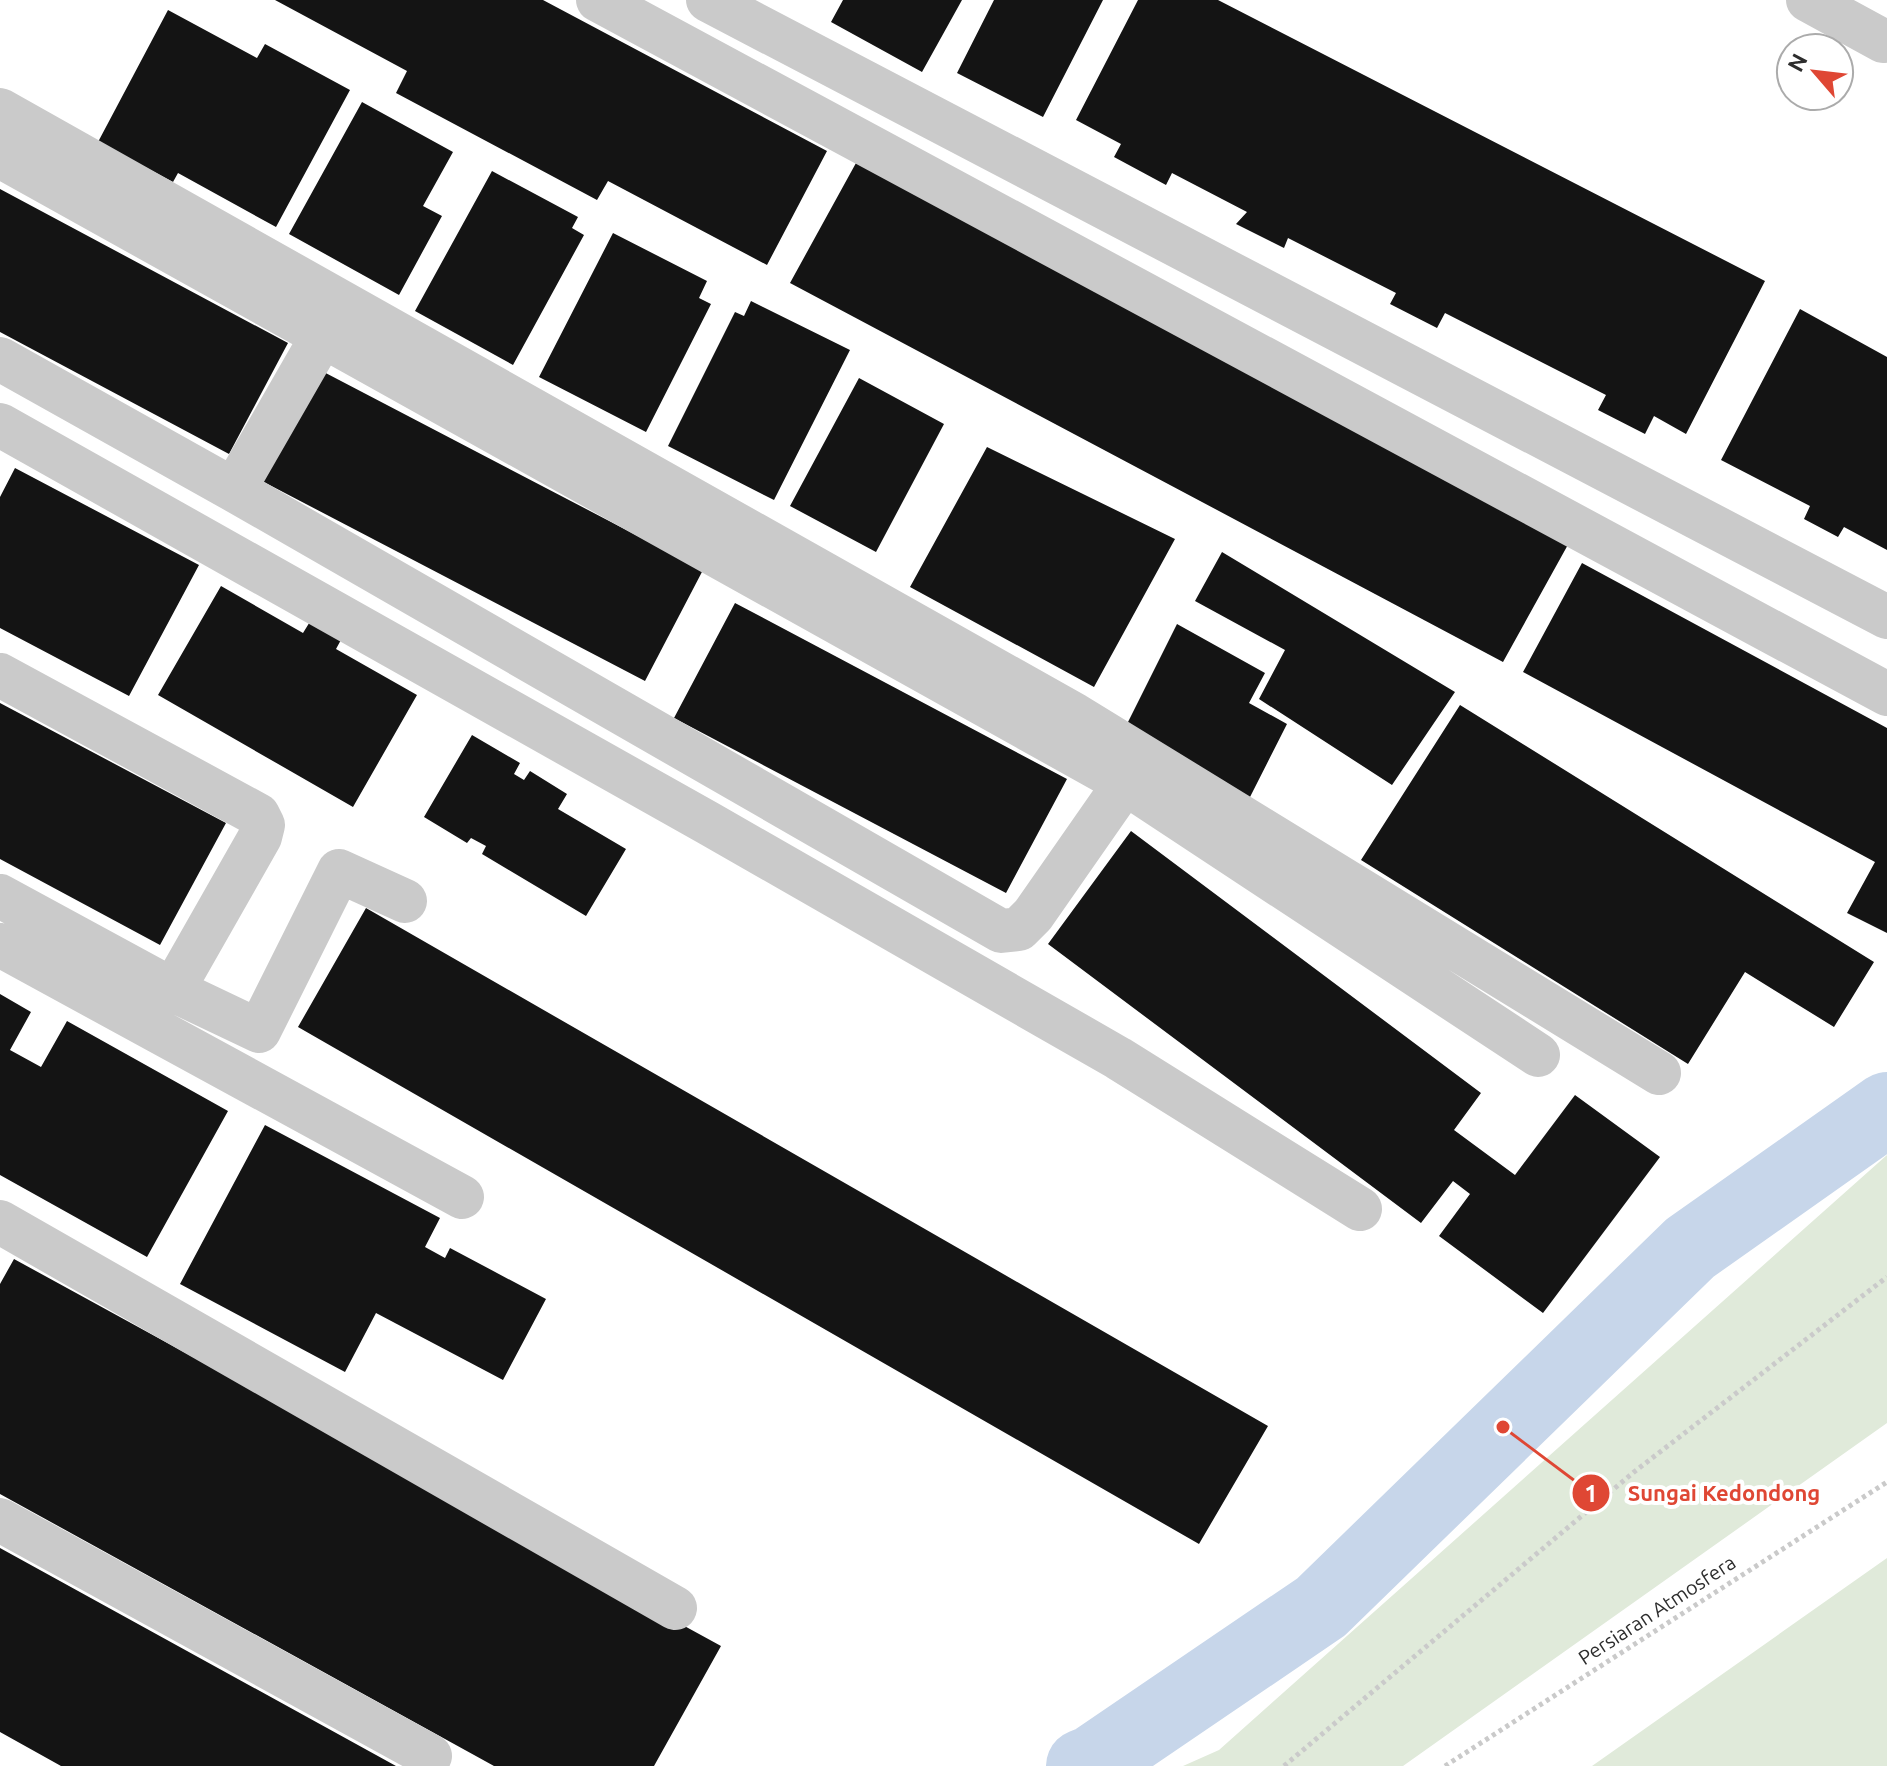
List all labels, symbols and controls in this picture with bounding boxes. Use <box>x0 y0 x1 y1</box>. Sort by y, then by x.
north arrow <box>1775 32 1855 112</box>
text: N <box>1782 49 1812 75</box>
callout: Sungai Kedondong <box>1571 1470 1836 1516</box>
text: 1 <box>1584 1480 1598 1507</box>
text: Sungai Kedondong <box>1628 1480 1820 1505</box>
street label: Persiaran Atmosfera <box>1574 1550 1740 1669</box>

